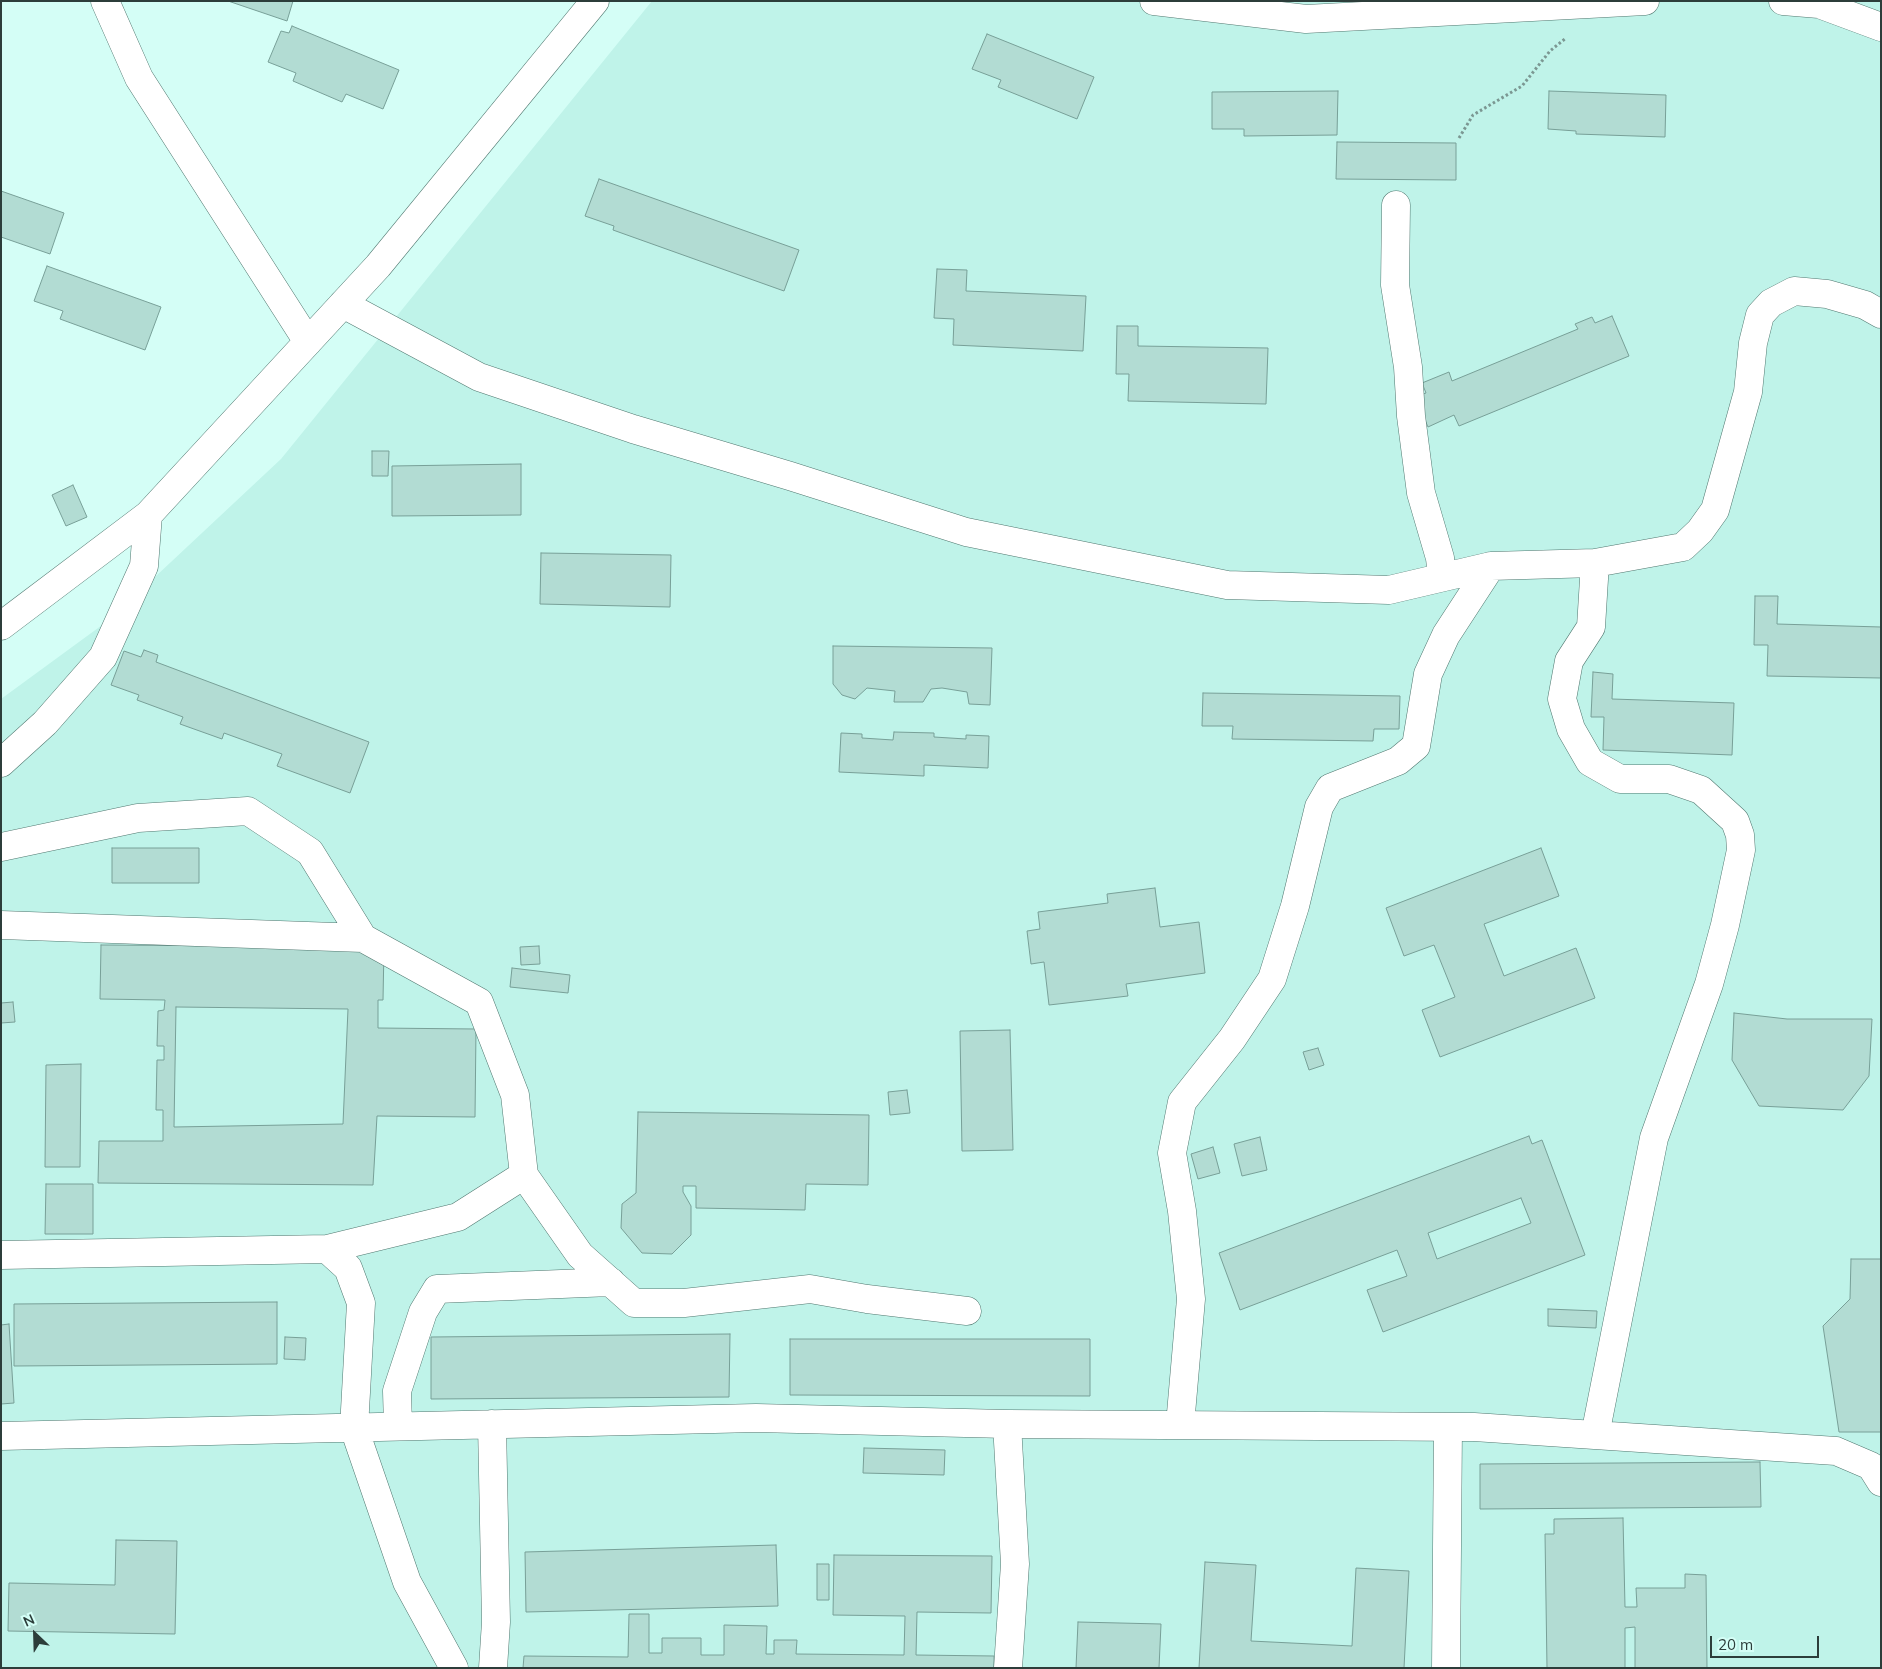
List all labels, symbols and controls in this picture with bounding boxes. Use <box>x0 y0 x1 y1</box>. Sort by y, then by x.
north arrow <box>10 1609 60 1659</box>
text: N <box>20 1610 37 1631</box>
scale bar <box>1712 1626 1821 1658</box>
text: 20 m <box>1718 1635 1753 1654</box>

